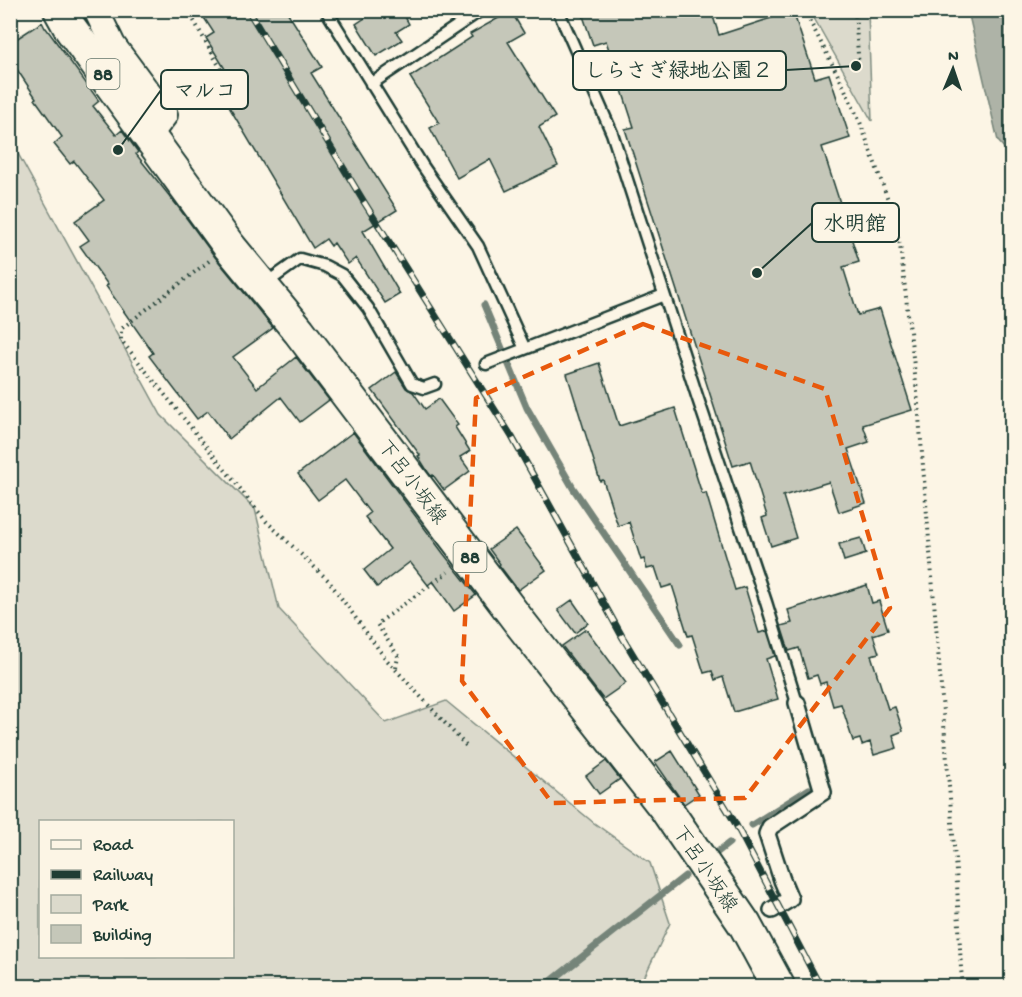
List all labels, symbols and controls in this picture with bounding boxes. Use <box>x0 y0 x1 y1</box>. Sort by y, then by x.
north arrow <box>923 39 983 99</box>
text: N <box>948 48 960 67</box>
callout: しらさぎ緑地公園２ <box>573 51 786 90</box>
road number: 88 <box>86 59 120 89</box>
text: しらさぎ緑地公園２ <box>585 60 773 86</box>
callout: マルコ <box>161 70 248 109</box>
text: マルコ <box>174 81 236 106</box>
callout: 水明館 <box>812 203 899 242</box>
text: 水明館 <box>824 213 887 239</box>
street label: 下呂小坂線 <box>371 436 450 530</box>
road number: 88 <box>454 542 486 572</box>
legend <box>39 820 234 958</box>
street label: 下呂小坂線 <box>666 822 741 918</box>
text: Road <box>93 836 134 857</box>
text: Railway <box>93 866 153 887</box>
text: Park <box>92 896 129 917</box>
text: Building <box>92 926 152 947</box>

